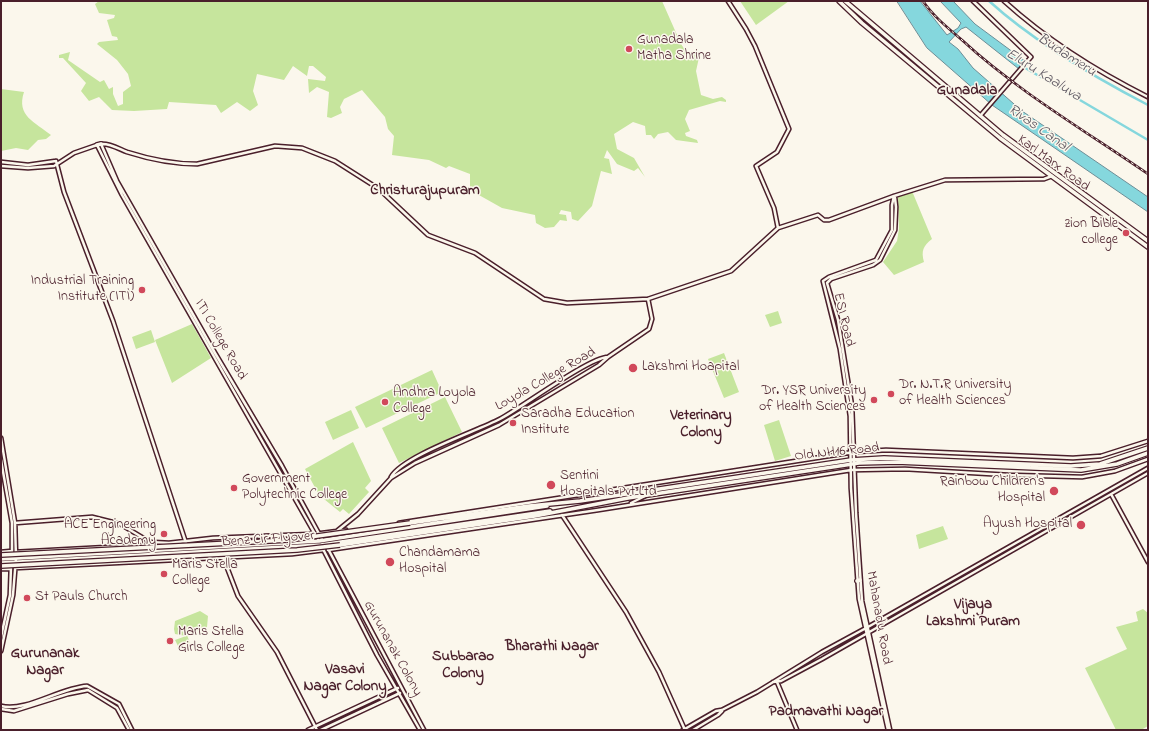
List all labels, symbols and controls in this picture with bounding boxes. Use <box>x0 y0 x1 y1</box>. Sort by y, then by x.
water label: Budameru <box>1033 30 1099 82</box>
place label: Gunadala Matha Shrine <box>637 33 711 66</box>
marker: Gunadala Matha Shrine <box>624 44 634 54</box>
water label: Eluru Kaaluva <box>1002 46 1084 106</box>
district label: Gunadala <box>937 83 997 101</box>
water label: Rivas Canal <box>1004 101 1072 157</box>
street label: Karl Marx Road <box>1014 132 1092 196</box>
district label: Christurajupuram <box>370 183 480 201</box>
place label: zion Bible college <box>1064 217 1118 250</box>
marker: zion Bible college <box>1121 228 1131 238</box>
place label: Industrial Training Institute (ITI) <box>31 274 134 306</box>
marker: Industrial Training Institute (ITI) <box>137 285 147 295</box>
street label: ESI Road <box>829 291 857 349</box>
street label: ITI College Road <box>190 297 250 383</box>
street label: Loyola College Road <box>493 344 599 416</box>
place label: Lakshmi Hoapital <box>642 360 739 376</box>
marker: Lakshmi Hoapital <box>627 362 639 374</box>
place label: Dr. N.T.R University of Health Sciences <box>899 378 1011 410</box>
place label: Dr. YSR University of Health Sciences <box>759 384 866 416</box>
place label: Andhra Loyola College <box>393 386 476 418</box>
marker: Dr. N.T.R University of Health Sciences <box>886 389 896 399</box>
marker: Dr. YSR University of Health Sciences <box>869 395 879 405</box>
marker: Andhra Loyola College <box>380 397 390 407</box>
place label: Saradha Education Institute <box>521 407 635 440</box>
district label: Veterinary Colony <box>670 408 732 443</box>
marker: Saradha Education Institute <box>508 418 518 428</box>
street label: Old NH16 Road <box>794 440 880 466</box>
place label: Sentini Hospitals Pvt Ltd <box>560 469 657 502</box>
place label: Government Polytechnic College <box>242 472 347 504</box>
place label: Rainbow Children's Hospital <box>940 475 1045 508</box>
marker: Sentini Hospitals Pvt Ltd <box>545 479 557 491</box>
marker: Government Polytechnic College <box>229 483 239 493</box>
marker: Rainbow Children's Hospital <box>1048 485 1060 497</box>
place label: Ayush Hospital <box>983 517 1072 533</box>
place label: ACE Engineering Academy <box>64 518 156 550</box>
marker: Ayush Hospital <box>1075 519 1087 531</box>
street label: Benz Cir Flyover <box>221 528 315 552</box>
marker: ACE Engineering Academy <box>159 529 169 539</box>
place label: Chandamama Hospital <box>399 546 480 578</box>
marker: Chandamama Hospital <box>384 556 396 568</box>
place label: Maris Stella College <box>172 558 238 590</box>
marker: Maris Stella College <box>159 569 169 579</box>
street label: Mahanadu Road <box>862 570 894 666</box>
place label: St Pauls Church <box>35 590 127 606</box>
marker: St Pauls Church <box>22 593 32 603</box>
district label: Vijaya Lakshmi Puram <box>926 597 1020 632</box>
street label: Gurunanak Colony <box>359 598 425 700</box>
place label: Maris Stella Girls College <box>178 625 245 658</box>
marker: Maris Stella Girls College <box>165 636 175 646</box>
district label: Bharathi Nagar <box>505 639 599 657</box>
district label: Gurunanak Nagar <box>11 646 79 681</box>
district label: Subbarao Colony <box>432 649 494 684</box>
district label: Vasavi Nagar Colony <box>303 662 387 697</box>
district label: Padmavathi Nagar <box>769 704 883 722</box>

